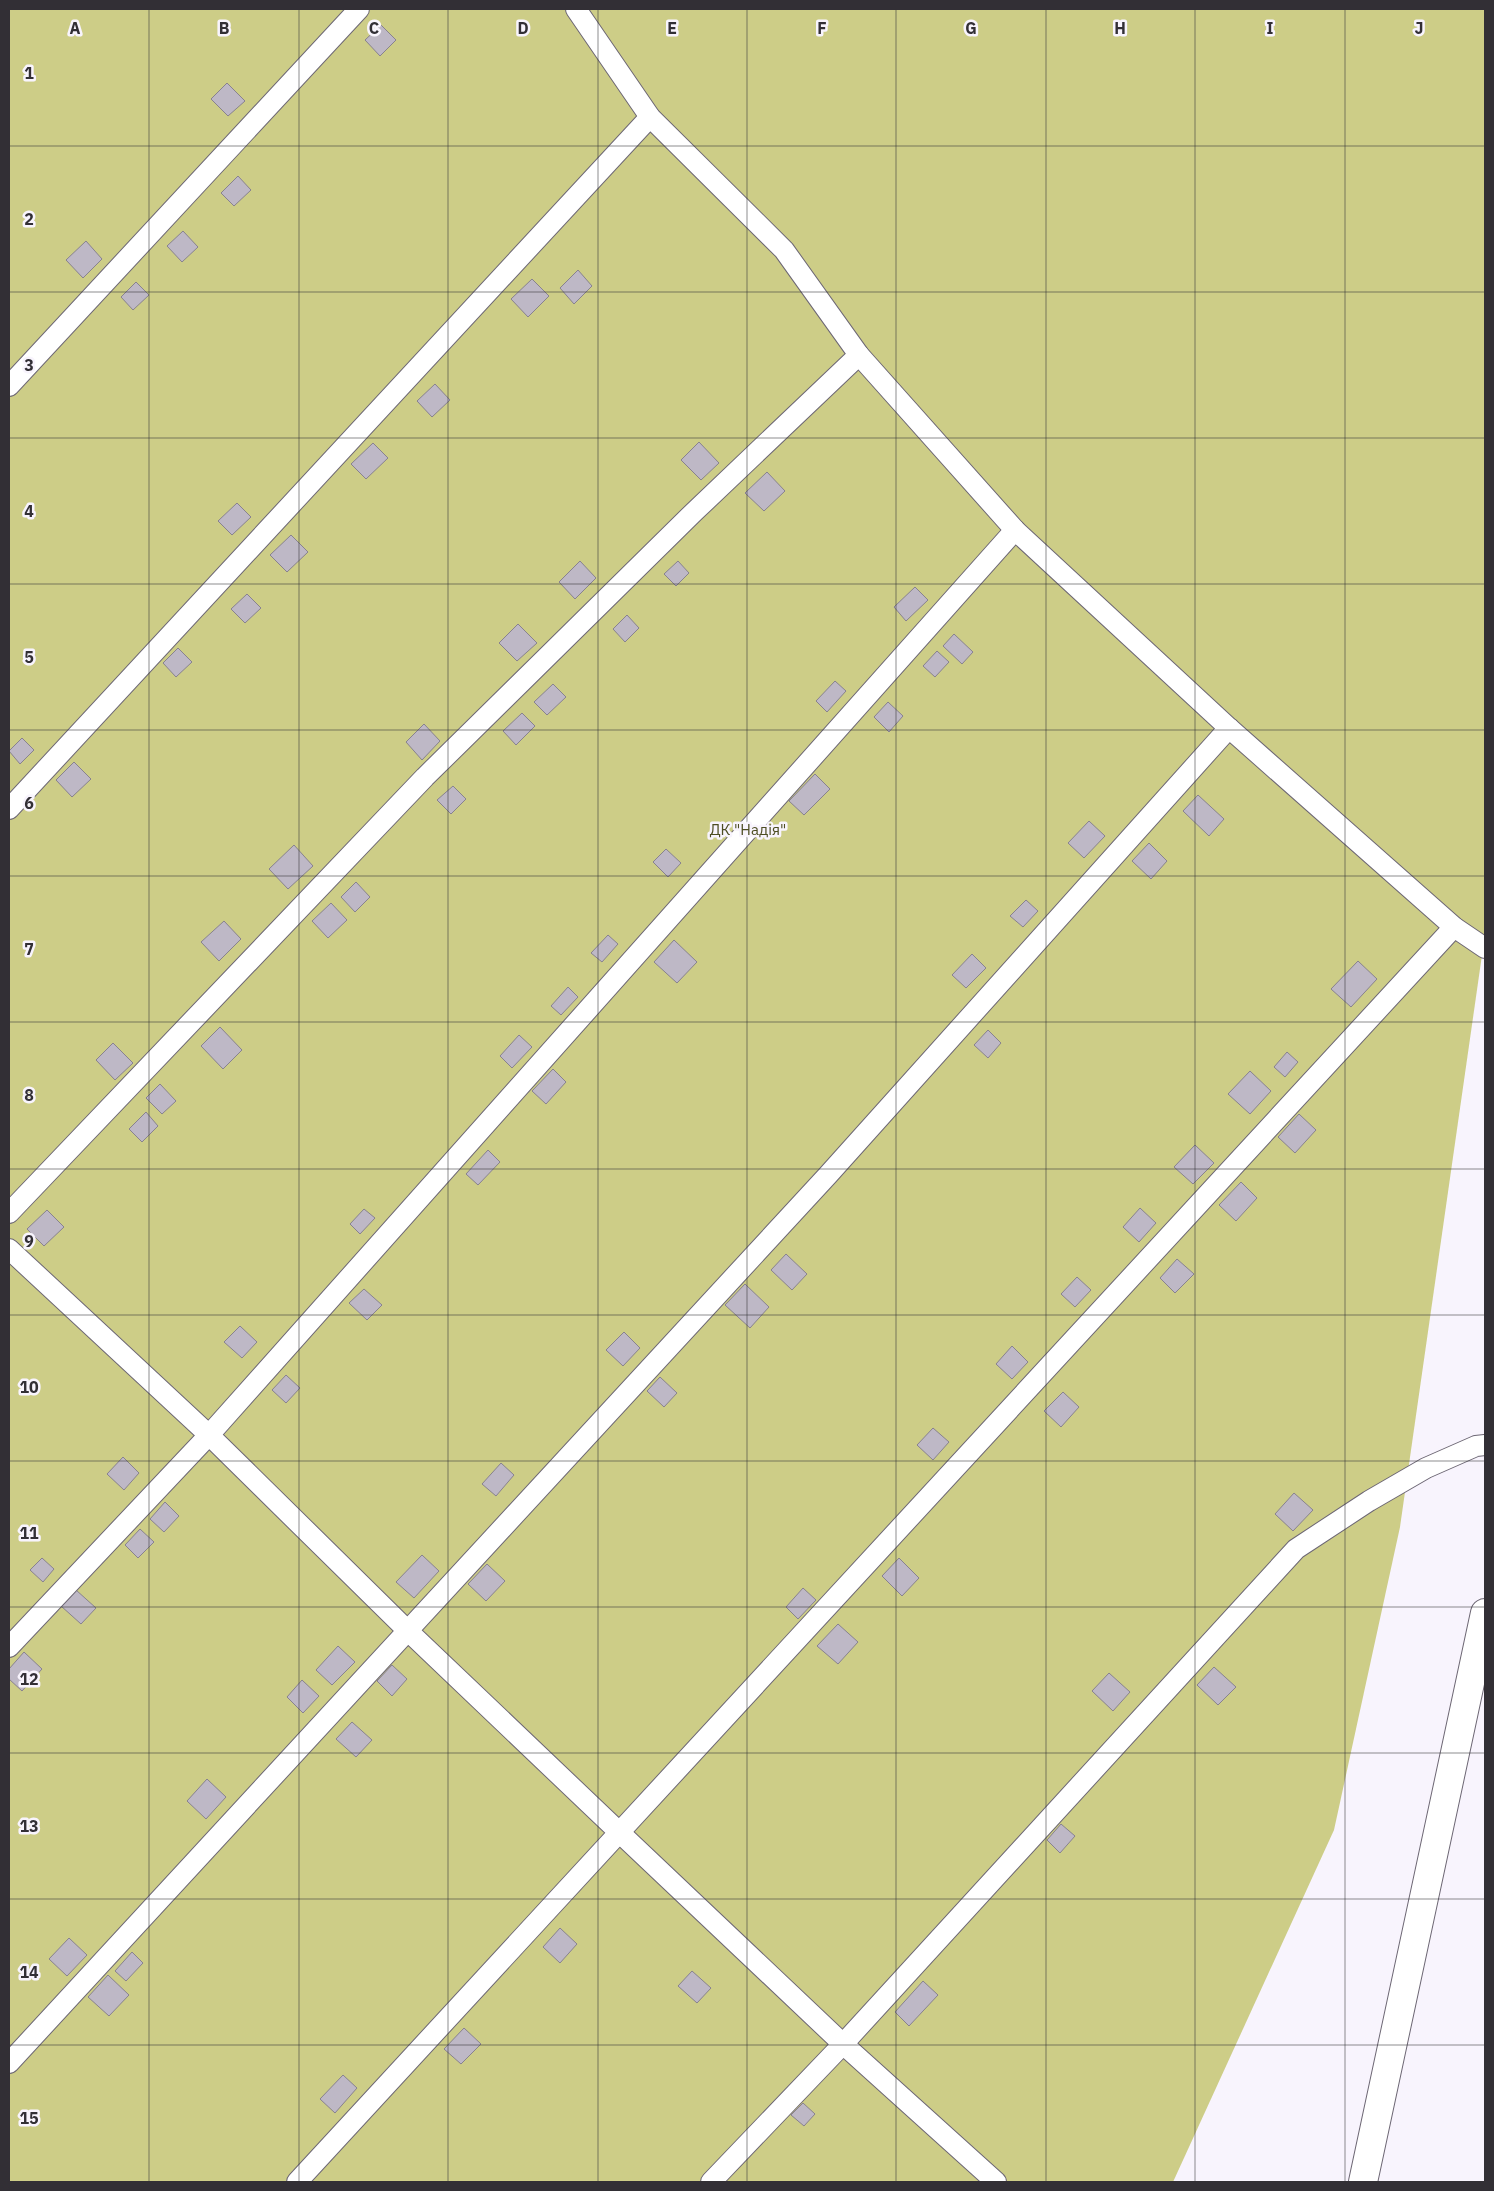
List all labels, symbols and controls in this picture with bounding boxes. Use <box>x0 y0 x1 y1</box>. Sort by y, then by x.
text: A <box>70 18 81 38</box>
text: B <box>219 18 230 38</box>
text: C <box>369 18 379 38</box>
text: D <box>517 18 529 38</box>
text: E <box>667 18 677 38</box>
text: F <box>817 18 827 38</box>
text: G <box>965 18 977 38</box>
text: H <box>1114 18 1126 38</box>
text: I <box>1267 18 1274 38</box>
text: J <box>1415 18 1423 38</box>
text: 1 <box>24 63 34 83</box>
text: 2 <box>24 209 34 229</box>
text: 3 <box>24 355 34 375</box>
text: 4 <box>24 501 34 521</box>
text: 5 <box>24 647 34 667</box>
text: 6 <box>24 793 34 813</box>
park label: ДК "Надія" <box>710 820 786 839</box>
text: 7 <box>24 939 34 959</box>
text: 8 <box>24 1085 34 1105</box>
text: 9 <box>24 1231 34 1251</box>
text: 10 <box>19 1377 39 1397</box>
text: 11 <box>19 1523 39 1543</box>
text: 12 <box>19 1669 39 1689</box>
text: 13 <box>19 1816 39 1836</box>
text: 14 <box>19 1962 39 1982</box>
text: 15 <box>19 2108 39 2128</box>

